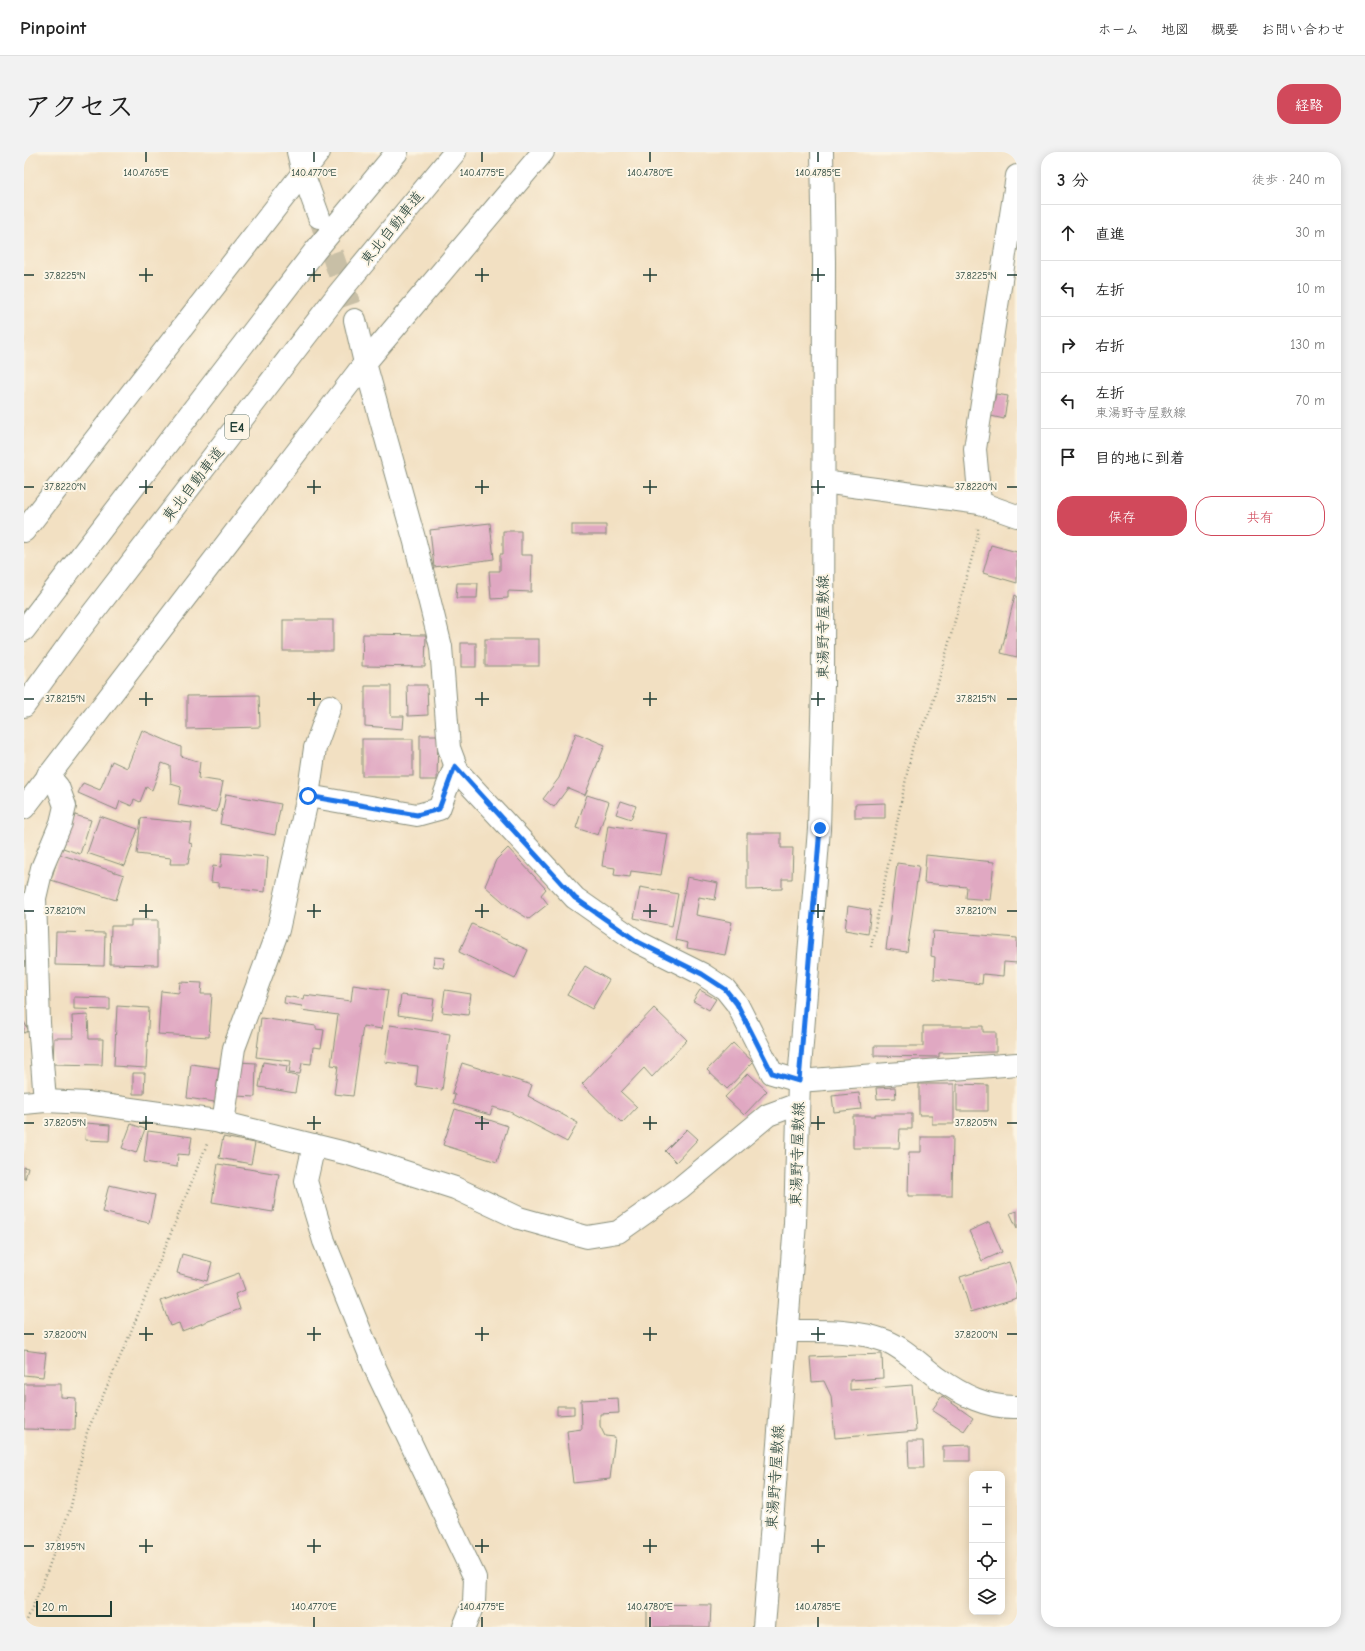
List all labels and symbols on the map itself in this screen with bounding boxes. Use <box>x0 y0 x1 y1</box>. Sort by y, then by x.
text: 140.4765°E <box>123 167 169 179</box>
text: 140.4770°E <box>291 167 337 179</box>
text: 140.4775°E <box>460 167 504 179</box>
text: 140.4780°E <box>627 167 673 179</box>
text: 140.4785°E <box>796 167 841 179</box>
street label: 東北自動車道 <box>357 187 427 269</box>
text: 37.8225°N <box>44 270 86 282</box>
text: 37.8225°N <box>955 270 997 282</box>
road number: E4 <box>225 415 249 439</box>
street label: 東北自動車道 <box>158 443 228 525</box>
text: 37.8220°N <box>44 481 86 493</box>
text: 37.8220°N <box>955 481 997 493</box>
street label: 東湯野寺屋敷線 <box>814 574 832 680</box>
text: 37.8215°N <box>45 693 85 705</box>
text: 37.8215°N <box>956 693 996 705</box>
route start <box>299 787 317 805</box>
route end <box>811 819 829 837</box>
text: 37.8210°N <box>45 905 85 917</box>
text: 37.8210°N <box>956 905 996 917</box>
street label: 東湯野寺屋敷線 <box>786 1101 808 1207</box>
text: 37.8205°N <box>44 1117 86 1129</box>
text: 37.8205°N <box>955 1117 997 1129</box>
text: 37.8200°N <box>44 1329 86 1341</box>
text: 37.8200°N <box>955 1329 997 1341</box>
street label: 東湯野寺屋敷線 <box>762 1424 788 1530</box>
text: 37.8195°N <box>45 1541 85 1553</box>
scale bar <box>36 1599 112 1618</box>
text: 140.4770°E <box>291 1601 337 1613</box>
text: 140.4775°E <box>460 1601 504 1613</box>
text: 140.4780°E <box>627 1601 673 1613</box>
text: 140.4785°E <box>796 1601 841 1613</box>

